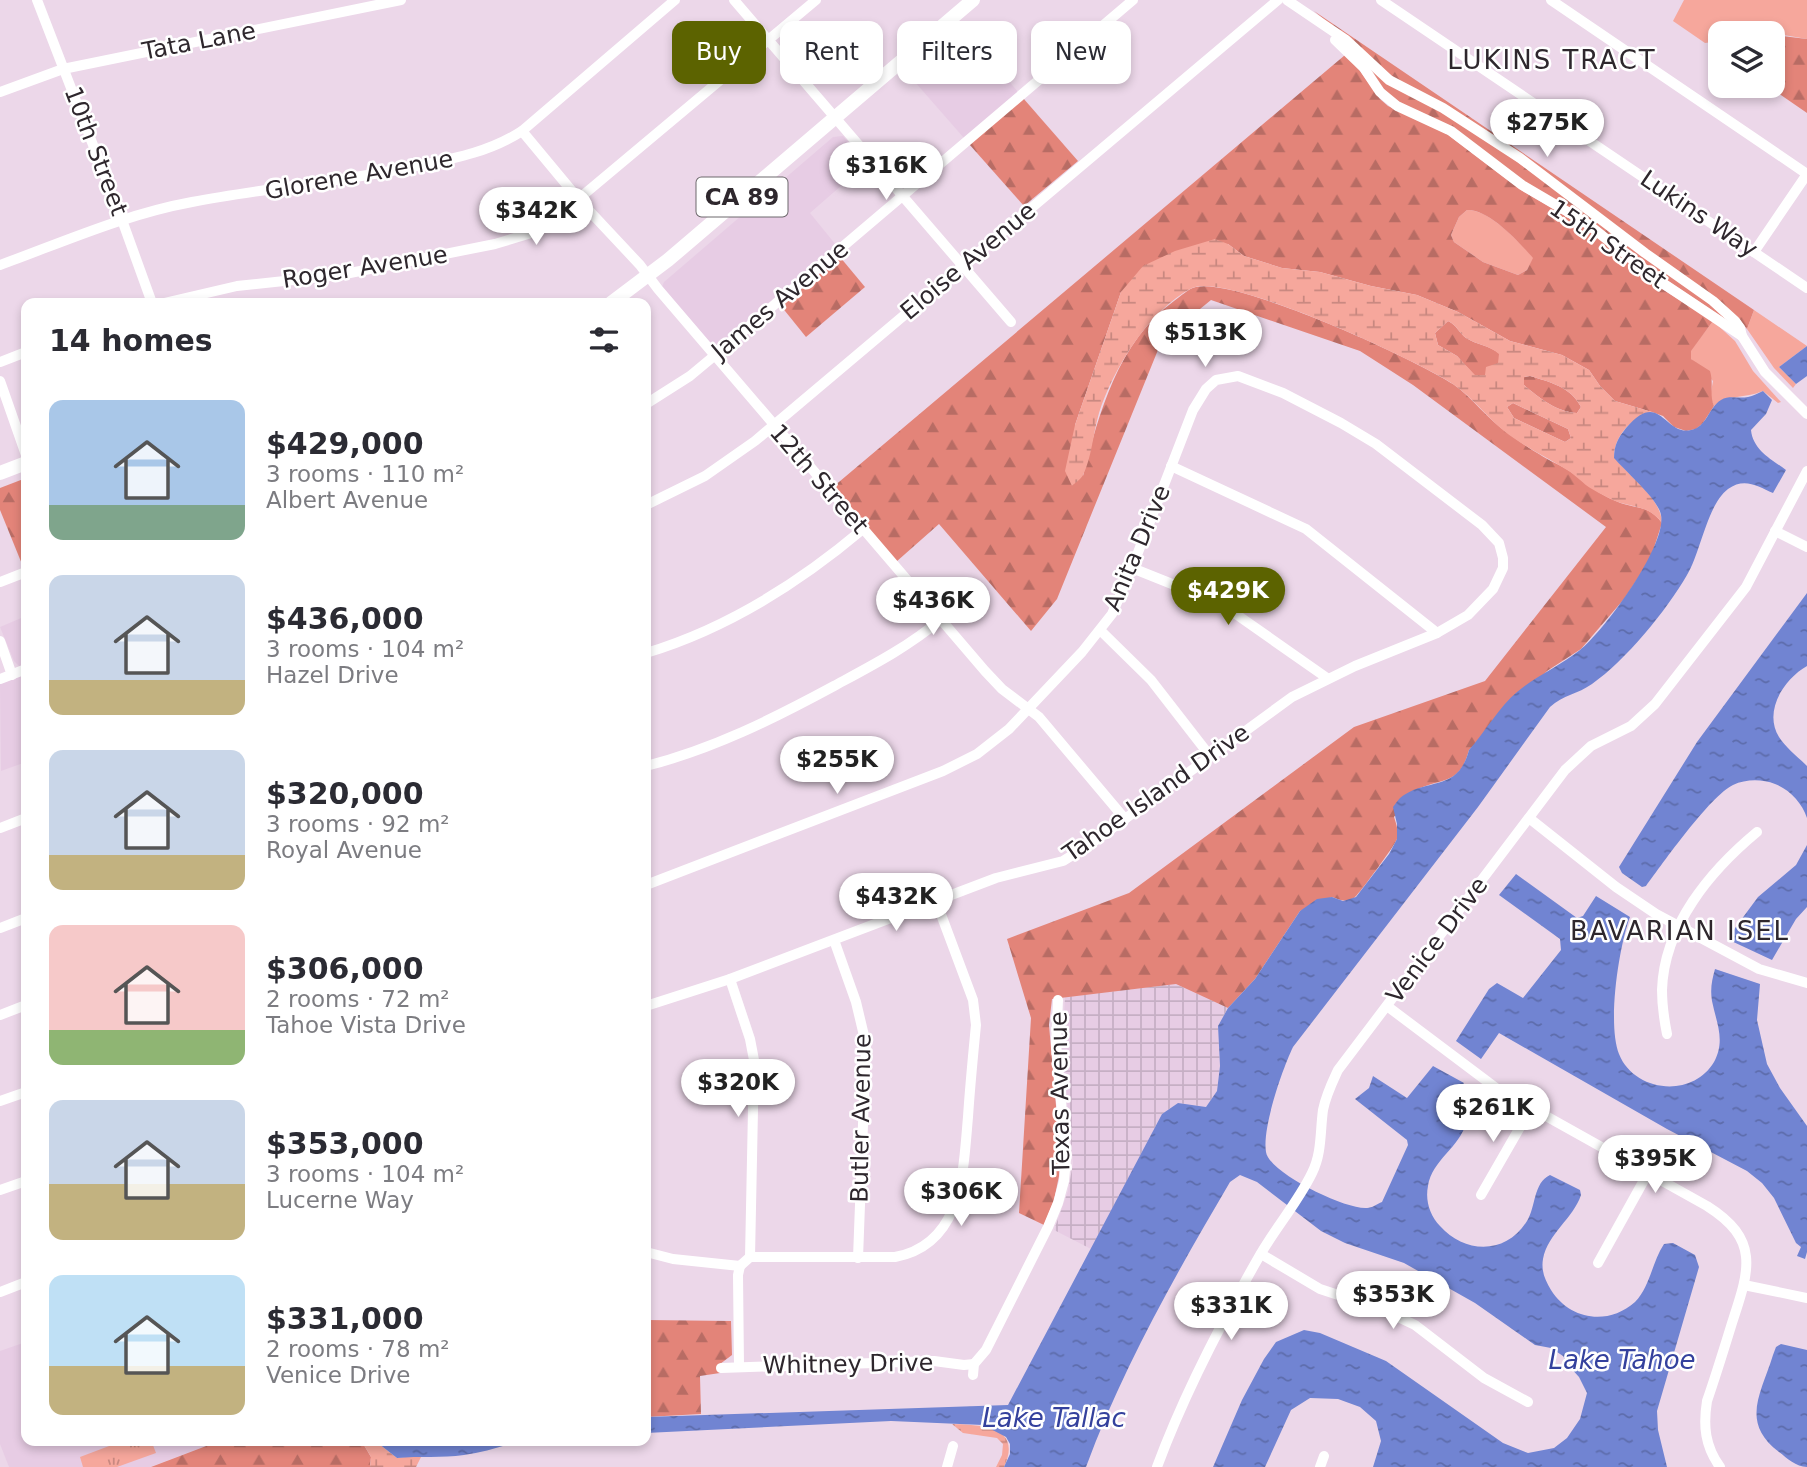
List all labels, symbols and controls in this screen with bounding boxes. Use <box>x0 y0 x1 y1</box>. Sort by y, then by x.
street label: Tata Lane <box>139 16 258 66</box>
chip: Buy <box>672 21 766 84</box>
chip: Rent <box>780 21 883 84</box>
chip: Filters <box>897 21 1017 84</box>
chip: New <box>1031 21 1131 84</box>
map controls <box>1708 21 1785 98</box>
button: layers <box>1708 21 1785 98</box>
district label: LUKINS TRACT <box>1447 45 1657 75</box>
street label: 10th Street <box>59 83 133 219</box>
pin: $275K <box>1498 100 1596 159</box>
text: $275K <box>1506 109 1588 135</box>
pin: $316K <box>837 142 935 202</box>
street label: Glorene Avenue <box>263 145 455 205</box>
text: $316K <box>845 152 927 178</box>
street label: Lukins Way <box>1635 165 1763 263</box>
road number: CA 89 <box>696 178 788 216</box>
pin: $342K <box>487 188 585 247</box>
street label: 15th Street <box>1544 194 1672 294</box>
text: $342K <box>495 197 577 223</box>
street label: Eloise Avenue <box>895 197 1041 325</box>
street label: James Avenue <box>705 235 854 366</box>
street label: Roger Avenue <box>280 240 450 294</box>
pin: $513K <box>1156 310 1254 369</box>
text: $513K <box>1164 319 1246 345</box>
icon: filters <box>585 321 623 359</box>
text: 14 homes <box>49 323 213 358</box>
street label: 12th Street <box>764 419 874 539</box>
text: $429,000 <box>266 426 424 461</box>
icon: home <box>105 428 189 512</box>
text: 3 rooms · 110 m² <box>266 461 464 487</box>
street label: Anita Drive <box>1098 481 1176 615</box>
text: Albert Avenue <box>266 487 428 513</box>
pin: $429K <box>1179 568 1277 627</box>
text: $429K <box>1187 577 1269 603</box>
pin: $436K <box>884 578 982 637</box>
text: $436K <box>892 587 974 613</box>
text: $436,000 <box>266 601 424 636</box>
icon: home <box>105 603 189 687</box>
text: 3 rooms · 104 m² <box>266 636 464 662</box>
text: Hazel Drive <box>266 662 399 688</box>
street label: Tahoe Island Drive <box>1057 718 1254 868</box>
pin: $255K <box>788 736 886 796</box>
text: $255K <box>796 746 878 772</box>
text: $320,000 <box>266 776 424 811</box>
icon: home <box>105 778 189 862</box>
text: 3 rooms · 92 m² <box>266 811 450 837</box>
text: Royal Avenue <box>266 837 422 863</box>
street label: Venice Drive <box>1380 871 1494 1009</box>
pin: $432K <box>847 874 945 933</box>
text: $432K <box>855 883 937 909</box>
district label: BAVARIAN ISEL <box>1570 916 1790 946</box>
text: $306,000 <box>266 951 424 986</box>
icon: home <box>105 953 189 1037</box>
text: 2 rooms · 72 m² <box>266 986 450 1012</box>
street label: Texas Avenue <box>1045 1011 1075 1176</box>
text: Tahoe Vista Drive <box>266 1012 466 1038</box>
street label: Butler Avenue <box>846 1033 876 1203</box>
pin: $320K <box>689 1060 787 1119</box>
text: $320K <box>697 1069 779 1095</box>
pin: $261K <box>1444 1084 1542 1144</box>
text: $261K <box>1452 1094 1534 1120</box>
text: $353,000 <box>266 1126 424 1161</box>
icon: home <box>105 1128 189 1212</box>
pin: $395K <box>1606 1136 1704 1195</box>
text: $395K <box>1614 1145 1696 1171</box>
text: 3 rooms · 104 m² <box>266 1161 464 1187</box>
pin: $306K <box>912 1168 1010 1228</box>
text: $306K <box>920 1178 1002 1204</box>
text: Lucerne Way <box>266 1187 414 1213</box>
pin: $353K <box>1344 1272 1442 1331</box>
text: $353K <box>1352 1281 1434 1307</box>
pin: $331K <box>1182 1282 1280 1342</box>
text: $331K <box>1190 1292 1272 1318</box>
text: $331,000 <box>266 1301 424 1336</box>
icon: home <box>105 1303 189 1387</box>
text: 2 rooms · 78 m² <box>266 1336 450 1362</box>
water label: Lake Tahoe <box>1548 1345 1696 1375</box>
street label: Whitney Drive <box>762 1349 934 1379</box>
text: Venice Drive <box>266 1362 411 1388</box>
water label: Lake Tallac <box>982 1403 1126 1433</box>

